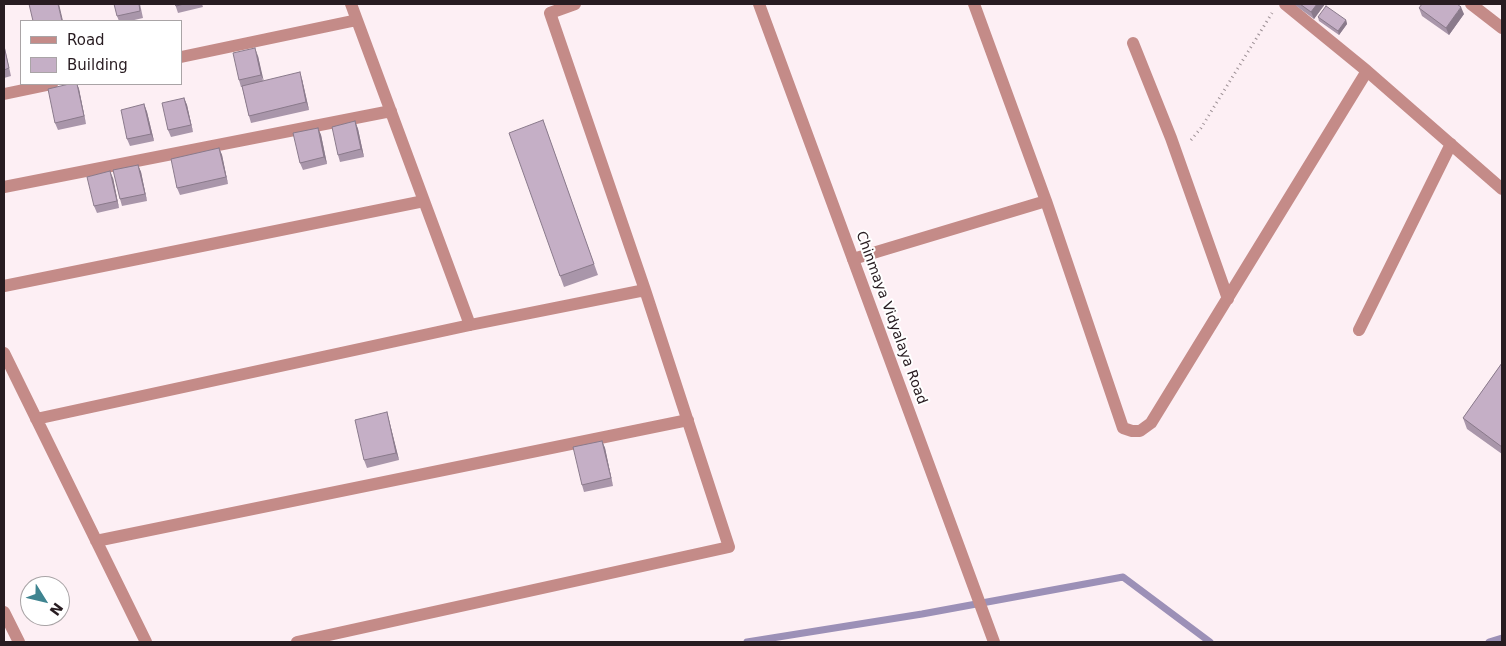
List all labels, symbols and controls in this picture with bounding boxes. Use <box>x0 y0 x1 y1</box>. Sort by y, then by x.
legend <box>20 20 182 85</box>
text: Road <box>67 31 105 49</box>
text: Building <box>67 56 128 74</box>
street label: Chinmaya Vidyalaya Road <box>852 229 930 407</box>
north arrow <box>20 576 70 626</box>
text: N <box>46 600 66 619</box>

